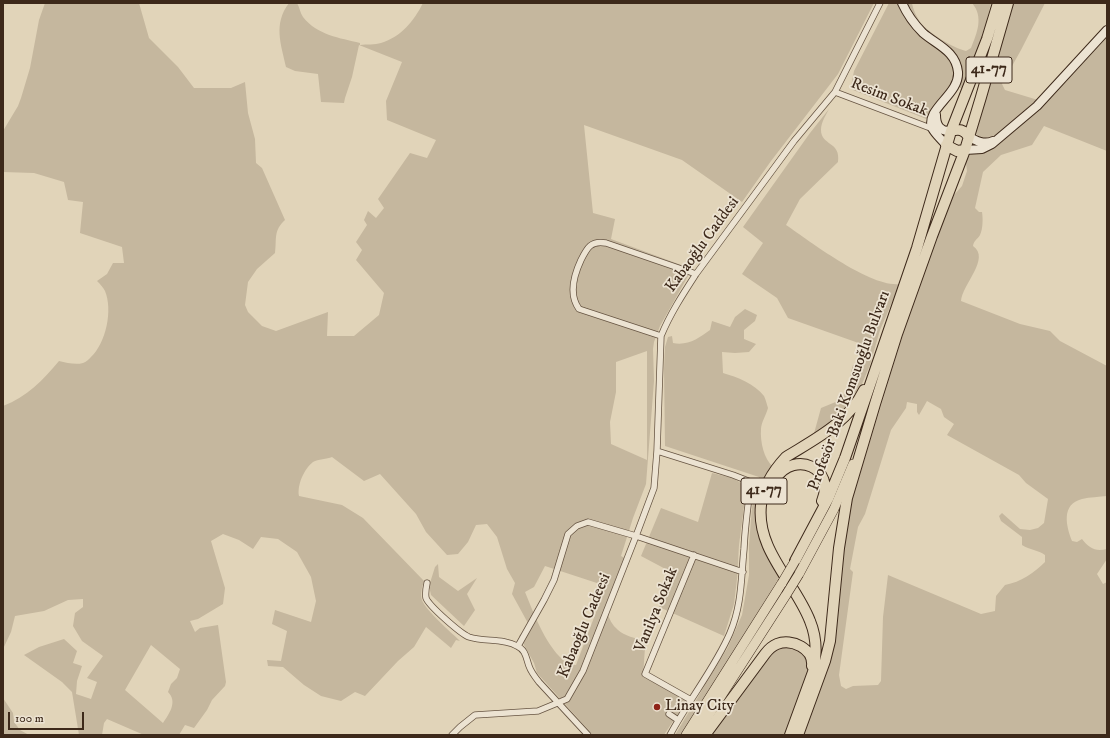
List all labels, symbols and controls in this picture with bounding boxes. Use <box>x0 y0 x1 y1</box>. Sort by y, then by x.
road number: 41-77 <box>966 57 1012 83</box>
street label: Resim Sokak <box>848 75 930 121</box>
street label: Kabaoğlu Caddesi <box>662 194 744 296</box>
street label: Profesör Baki Komsuoğlu Bulvarı <box>805 288 895 494</box>
road number: 41-77 <box>741 478 787 504</box>
street label: Vanilya Sokak <box>631 565 683 655</box>
street label: Kabaoğlu Cadeesi <box>554 571 616 681</box>
place label: Linay City <box>665 697 734 717</box>
marker: Linay City <box>652 702 662 712</box>
scale bar <box>10 704 86 730</box>
text: 100 m <box>15 711 44 726</box>

